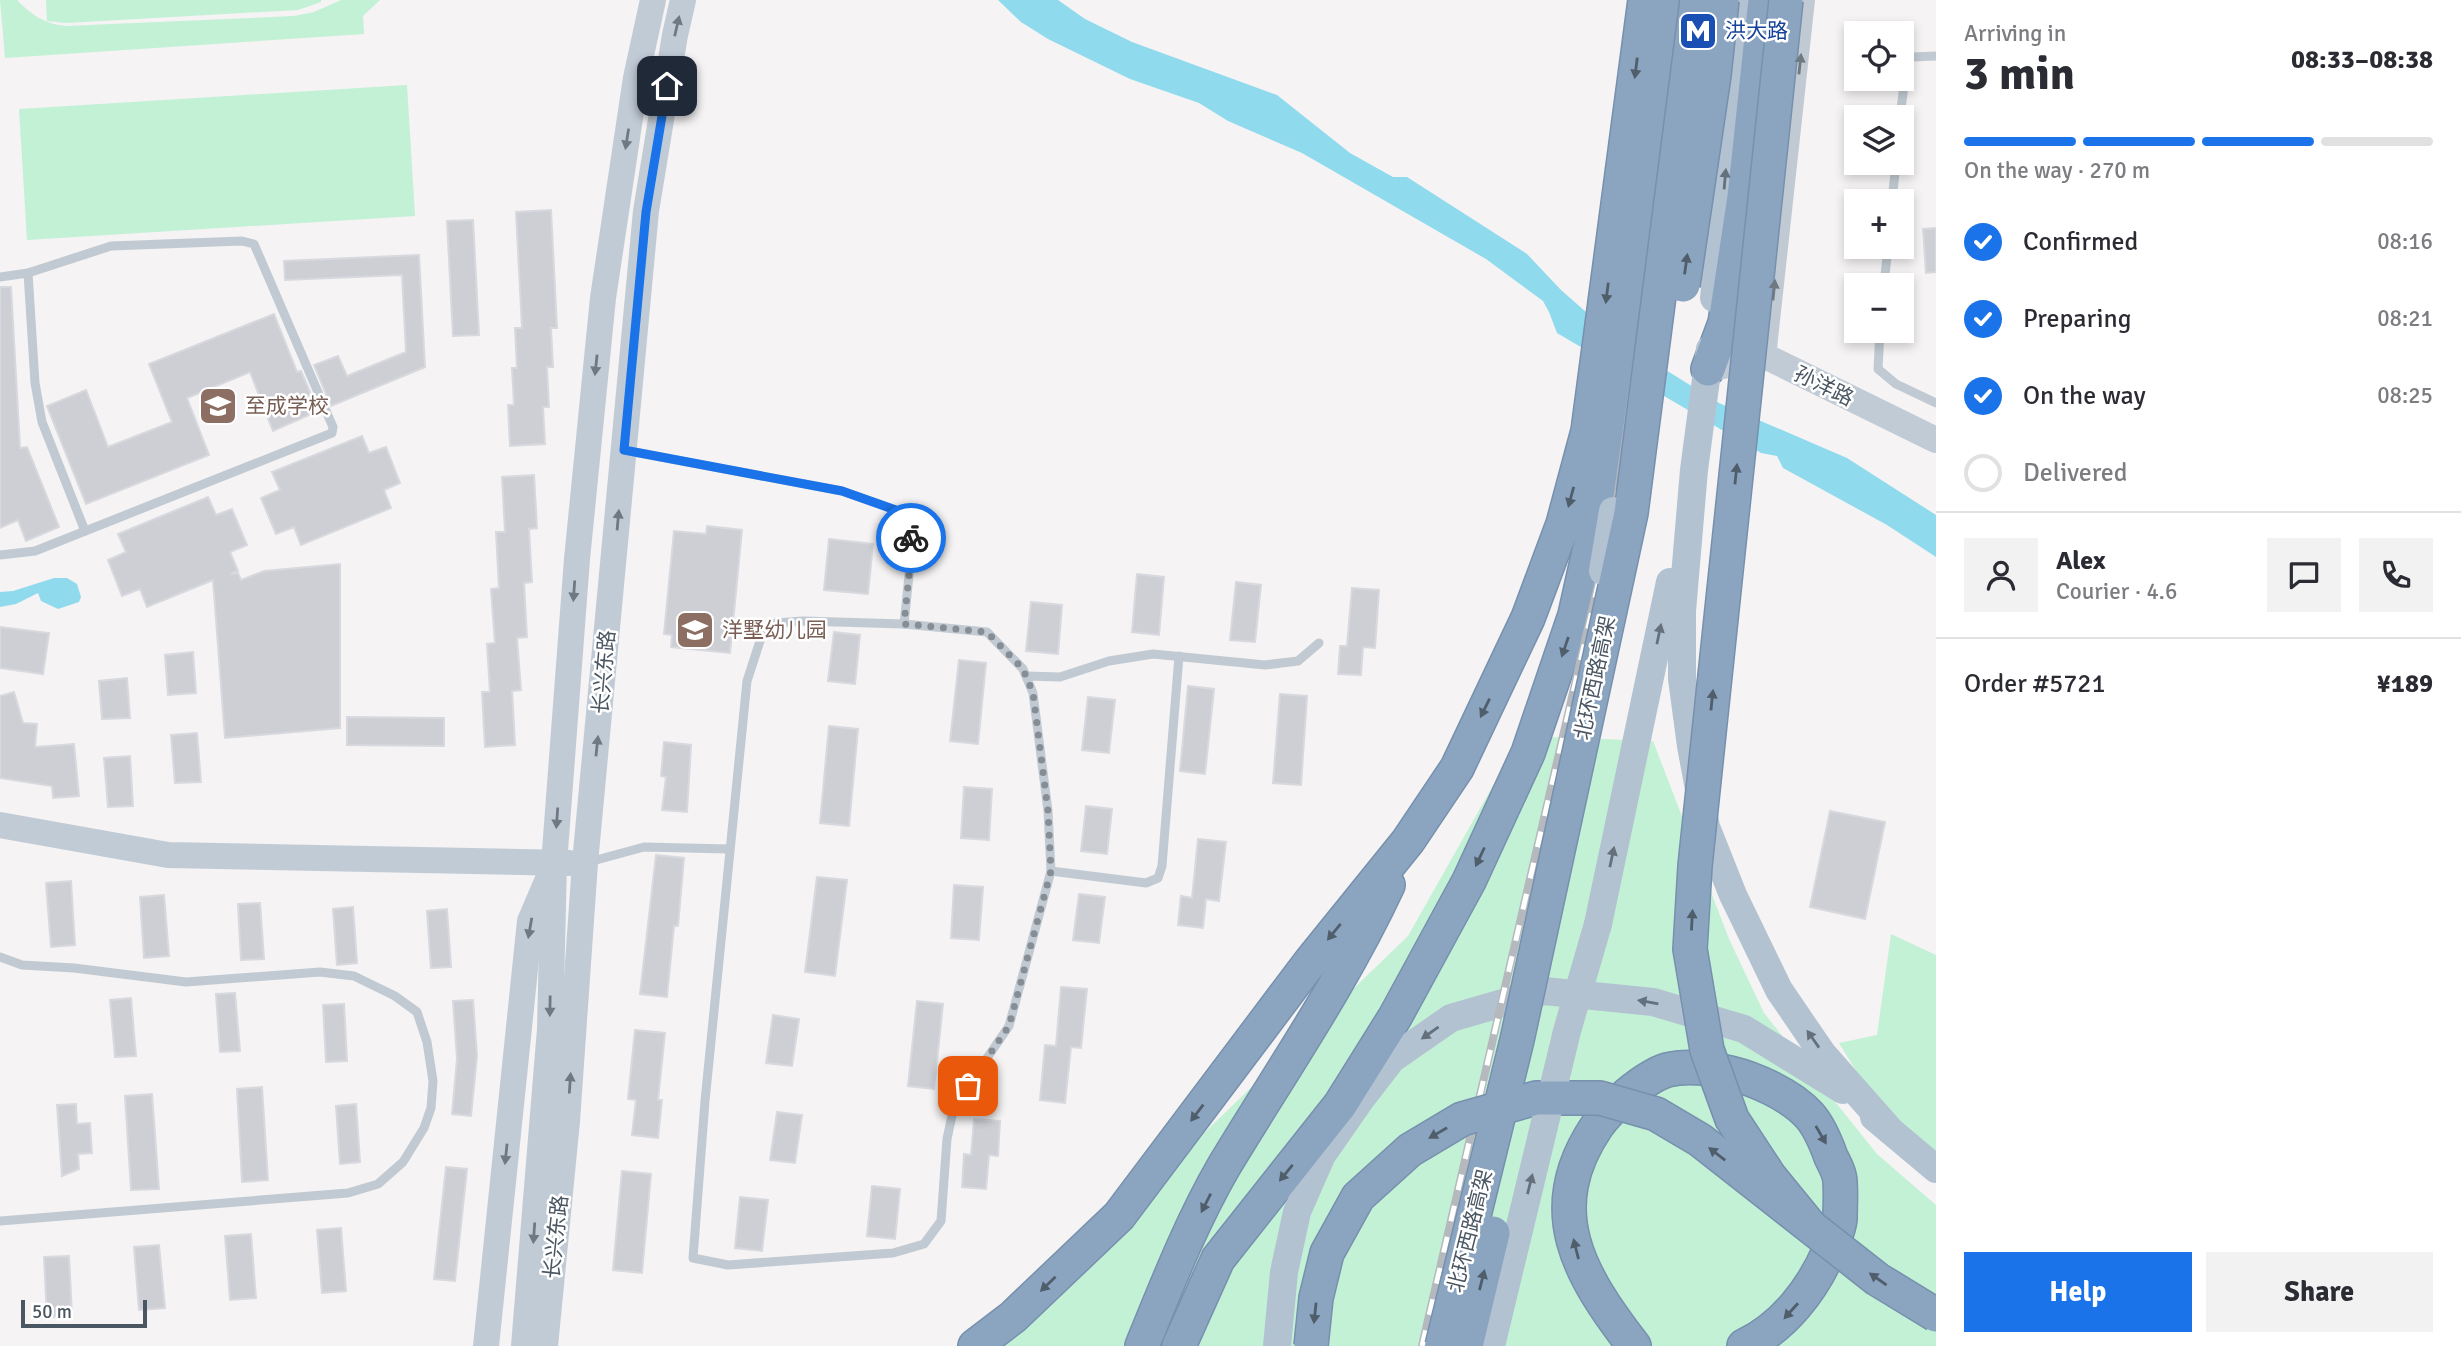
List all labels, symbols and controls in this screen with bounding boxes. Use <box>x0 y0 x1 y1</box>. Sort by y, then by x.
metro station icon: 洪大路 <box>1677 10 1719 52</box>
one-way arrow <box>672 15 683 37</box>
place label: 洪大路 <box>1725 18 1788 44</box>
text: Arriving in <box>1964 19 2066 48</box>
map controls <box>1844 21 1914 343</box>
button: locate <box>1844 21 1914 91</box>
text: 08:33–08:38 <box>2291 44 2433 76</box>
text: 3 min <box>1964 46 2075 102</box>
one-way arrow <box>1794 52 1805 74</box>
pin <box>637 56 697 116</box>
one-way arrow <box>1631 57 1642 79</box>
icon: home <box>648 67 686 105</box>
button: layers <box>1844 105 1914 175</box>
one-way arrow <box>621 128 632 150</box>
text: On the way · 270 m <box>1964 156 2150 185</box>
one-way arrow <box>1720 168 1731 190</box>
button: + <box>1844 189 1914 259</box>
icon: check <box>1964 223 2002 261</box>
text: Confirmed <box>2023 226 2138 258</box>
text: 08:16 <box>2377 227 2433 256</box>
one-way arrow <box>1681 253 1692 275</box>
button: − <box>1844 273 1914 343</box>
one-way arrow <box>1769 278 1780 300</box>
one-way arrow <box>1601 282 1612 304</box>
icon: check <box>1964 300 2002 338</box>
text: Preparing <box>2023 303 2131 335</box>
text: 08:21 <box>2377 304 2433 333</box>
one-way arrow <box>590 354 601 376</box>
street label: 孙洋路 <box>1790 361 1858 411</box>
icon: check <box>1964 377 2002 415</box>
text: On the way <box>2023 380 2146 412</box>
text: 08:25 <box>2377 381 2433 410</box>
school or university icon: 至成学校 <box>197 385 239 427</box>
place label: 至成学校 <box>245 393 329 419</box>
text: Delivered <box>2023 457 2128 489</box>
one-way arrow <box>1730 463 1741 485</box>
one-way arrow <box>1565 487 1575 508</box>
courier <box>876 503 946 573</box>
one-way arrow <box>613 508 624 530</box>
icon: bike <box>892 519 930 557</box>
button: person <box>1964 538 2038 612</box>
button: chat <box>2267 538 2341 612</box>
button: phone <box>2359 538 2433 612</box>
text: Alex <box>2056 545 2106 577</box>
text: Courier · 4.6 <box>2056 577 2177 606</box>
one-way arrow <box>568 580 579 602</box>
school or university icon: 洋墅幼儿园 <box>674 609 716 651</box>
street label: 北环西路高架 <box>1569 614 1621 742</box>
place label: 洋墅幼儿园 <box>722 617 827 643</box>
one-way arrow <box>1654 623 1665 645</box>
street label: 长兴东路 <box>587 629 621 715</box>
one-way arrow <box>1559 636 1570 657</box>
text: Order #5721 <box>1964 668 2105 700</box>
text: ¥189 <box>2377 668 2433 700</box>
one-way arrow <box>1707 689 1718 711</box>
one-way arrow <box>1480 698 1491 718</box>
one-way arrow <box>592 735 603 757</box>
one-way arrow <box>551 807 562 829</box>
one-way arrow <box>1606 846 1617 868</box>
one-way arrow <box>1474 847 1485 868</box>
one-way arrow <box>1686 908 1697 930</box>
one-way arrow <box>524 917 535 939</box>
one-way arrow <box>1327 923 1342 941</box>
one-way arrow <box>545 995 556 1017</box>
one-way arrow <box>1637 997 1659 1008</box>
one-way arrow <box>1421 1026 1439 1040</box>
one-way arrow <box>1806 1030 1820 1048</box>
pin <box>938 1056 998 1116</box>
icon: bag <box>949 1067 987 1105</box>
one-way arrow <box>564 1072 575 1094</box>
one-way arrow <box>1190 1104 1204 1122</box>
one-way arrow <box>1815 1126 1827 1145</box>
one-way arrow <box>1428 1127 1447 1140</box>
one-way arrow <box>500 1143 511 1165</box>
one-way arrow <box>1709 1146 1727 1161</box>
one-way arrow <box>1278 1163 1293 1181</box>
street label: 北环西路高架 <box>1442 1167 1498 1295</box>
one-way arrow <box>1525 1173 1536 1195</box>
one-way arrow <box>1200 1193 1211 1213</box>
street label: 长兴东路 <box>539 1194 573 1280</box>
one-way arrow <box>528 1222 539 1244</box>
one-way arrow <box>1570 1238 1581 1260</box>
button: Help <box>1964 1252 2192 1332</box>
button: Share <box>2206 1252 2433 1332</box>
one-way arrow <box>1477 1269 1488 1291</box>
one-way arrow <box>1869 1272 1887 1286</box>
one-way arrow <box>1040 1276 1057 1292</box>
scale bar <box>21 1297 147 1329</box>
text: 50 m <box>32 1300 72 1324</box>
one-way arrow <box>1309 1302 1320 1324</box>
one-way arrow <box>1783 1302 1799 1319</box>

